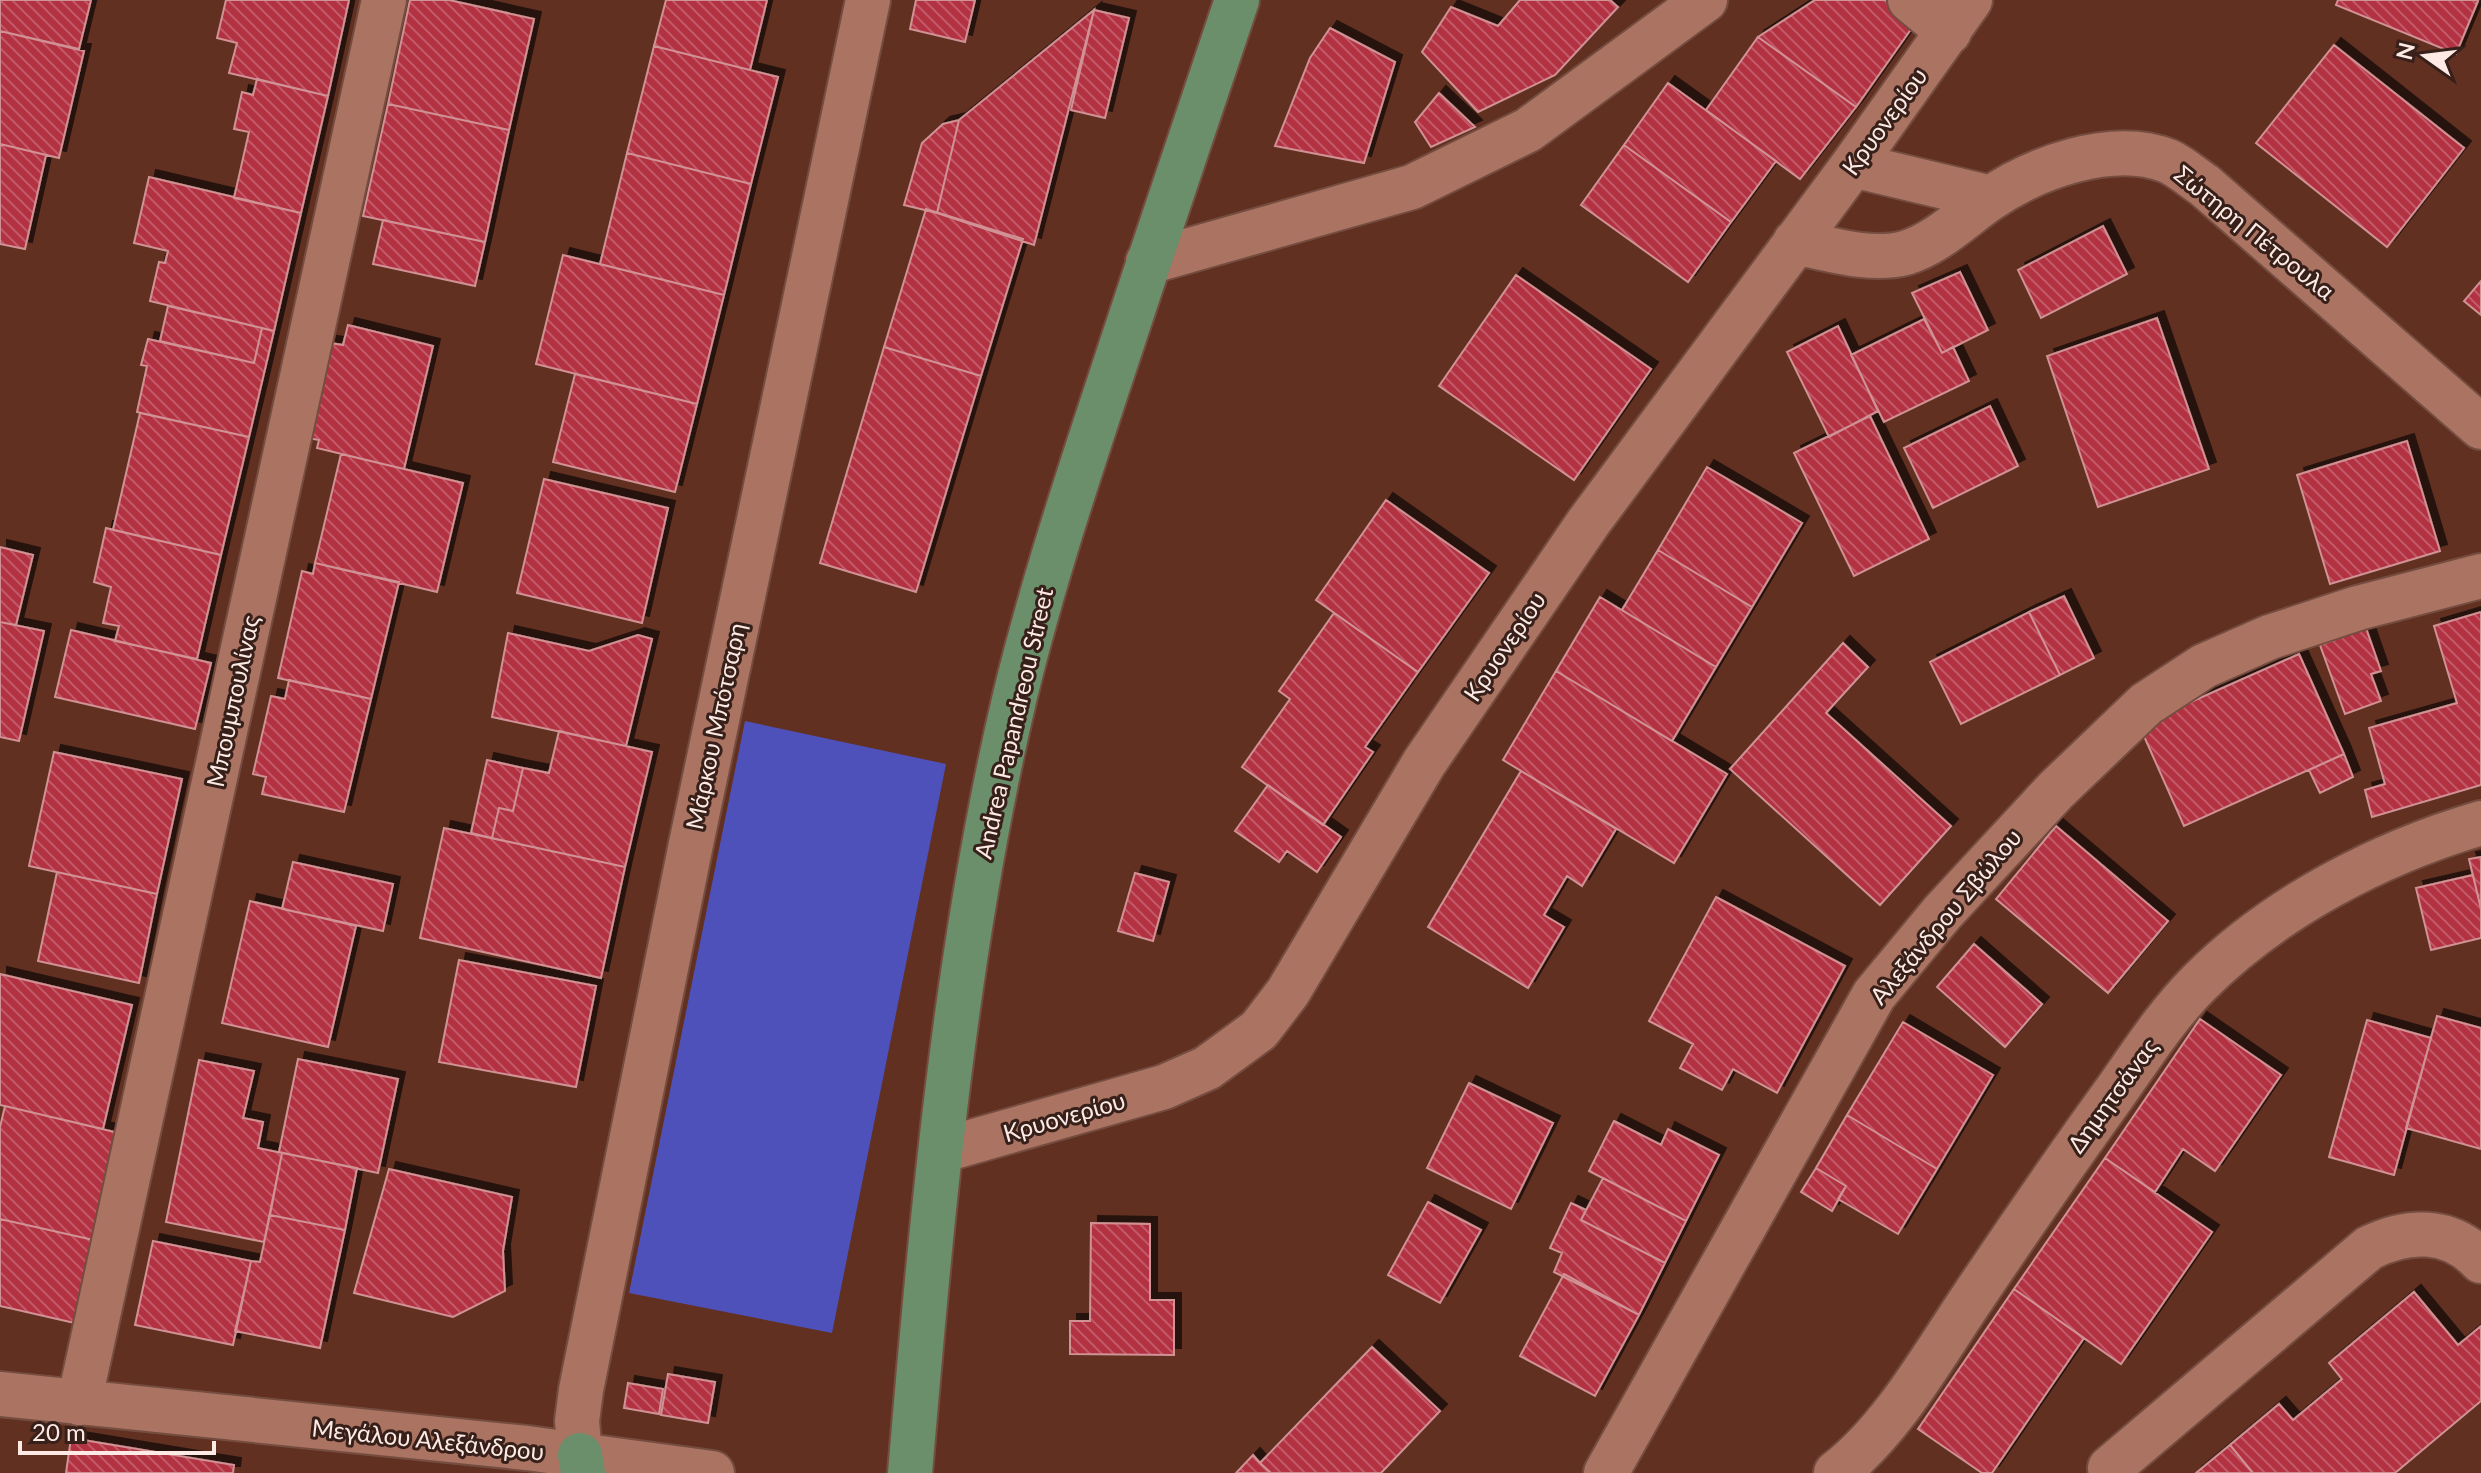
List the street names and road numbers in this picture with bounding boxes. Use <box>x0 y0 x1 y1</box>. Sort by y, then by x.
street label: Κρυονερίου <box>1835 62 1933 180</box>
street label: Σώτηρη Πέτρουλα <box>2169 159 2341 306</box>
street label: Andrea Papandreou Street <box>968 584 1058 861</box>
street label: Κρυονερίου <box>1457 586 1551 706</box>
street label: Μπουμπουλίνας <box>200 613 264 789</box>
street label: Μάρκου Μπότσαρη <box>679 620 751 832</box>
street label: Αλεξάνδρου Σβώλου <box>1863 822 2027 1010</box>
street label: Δημητσάνας <box>2061 1032 2163 1158</box>
street label: Κρυονερίου <box>1000 1085 1128 1147</box>
street label: Μεγάλου Αλεξάνδρου <box>310 1412 546 1466</box>

